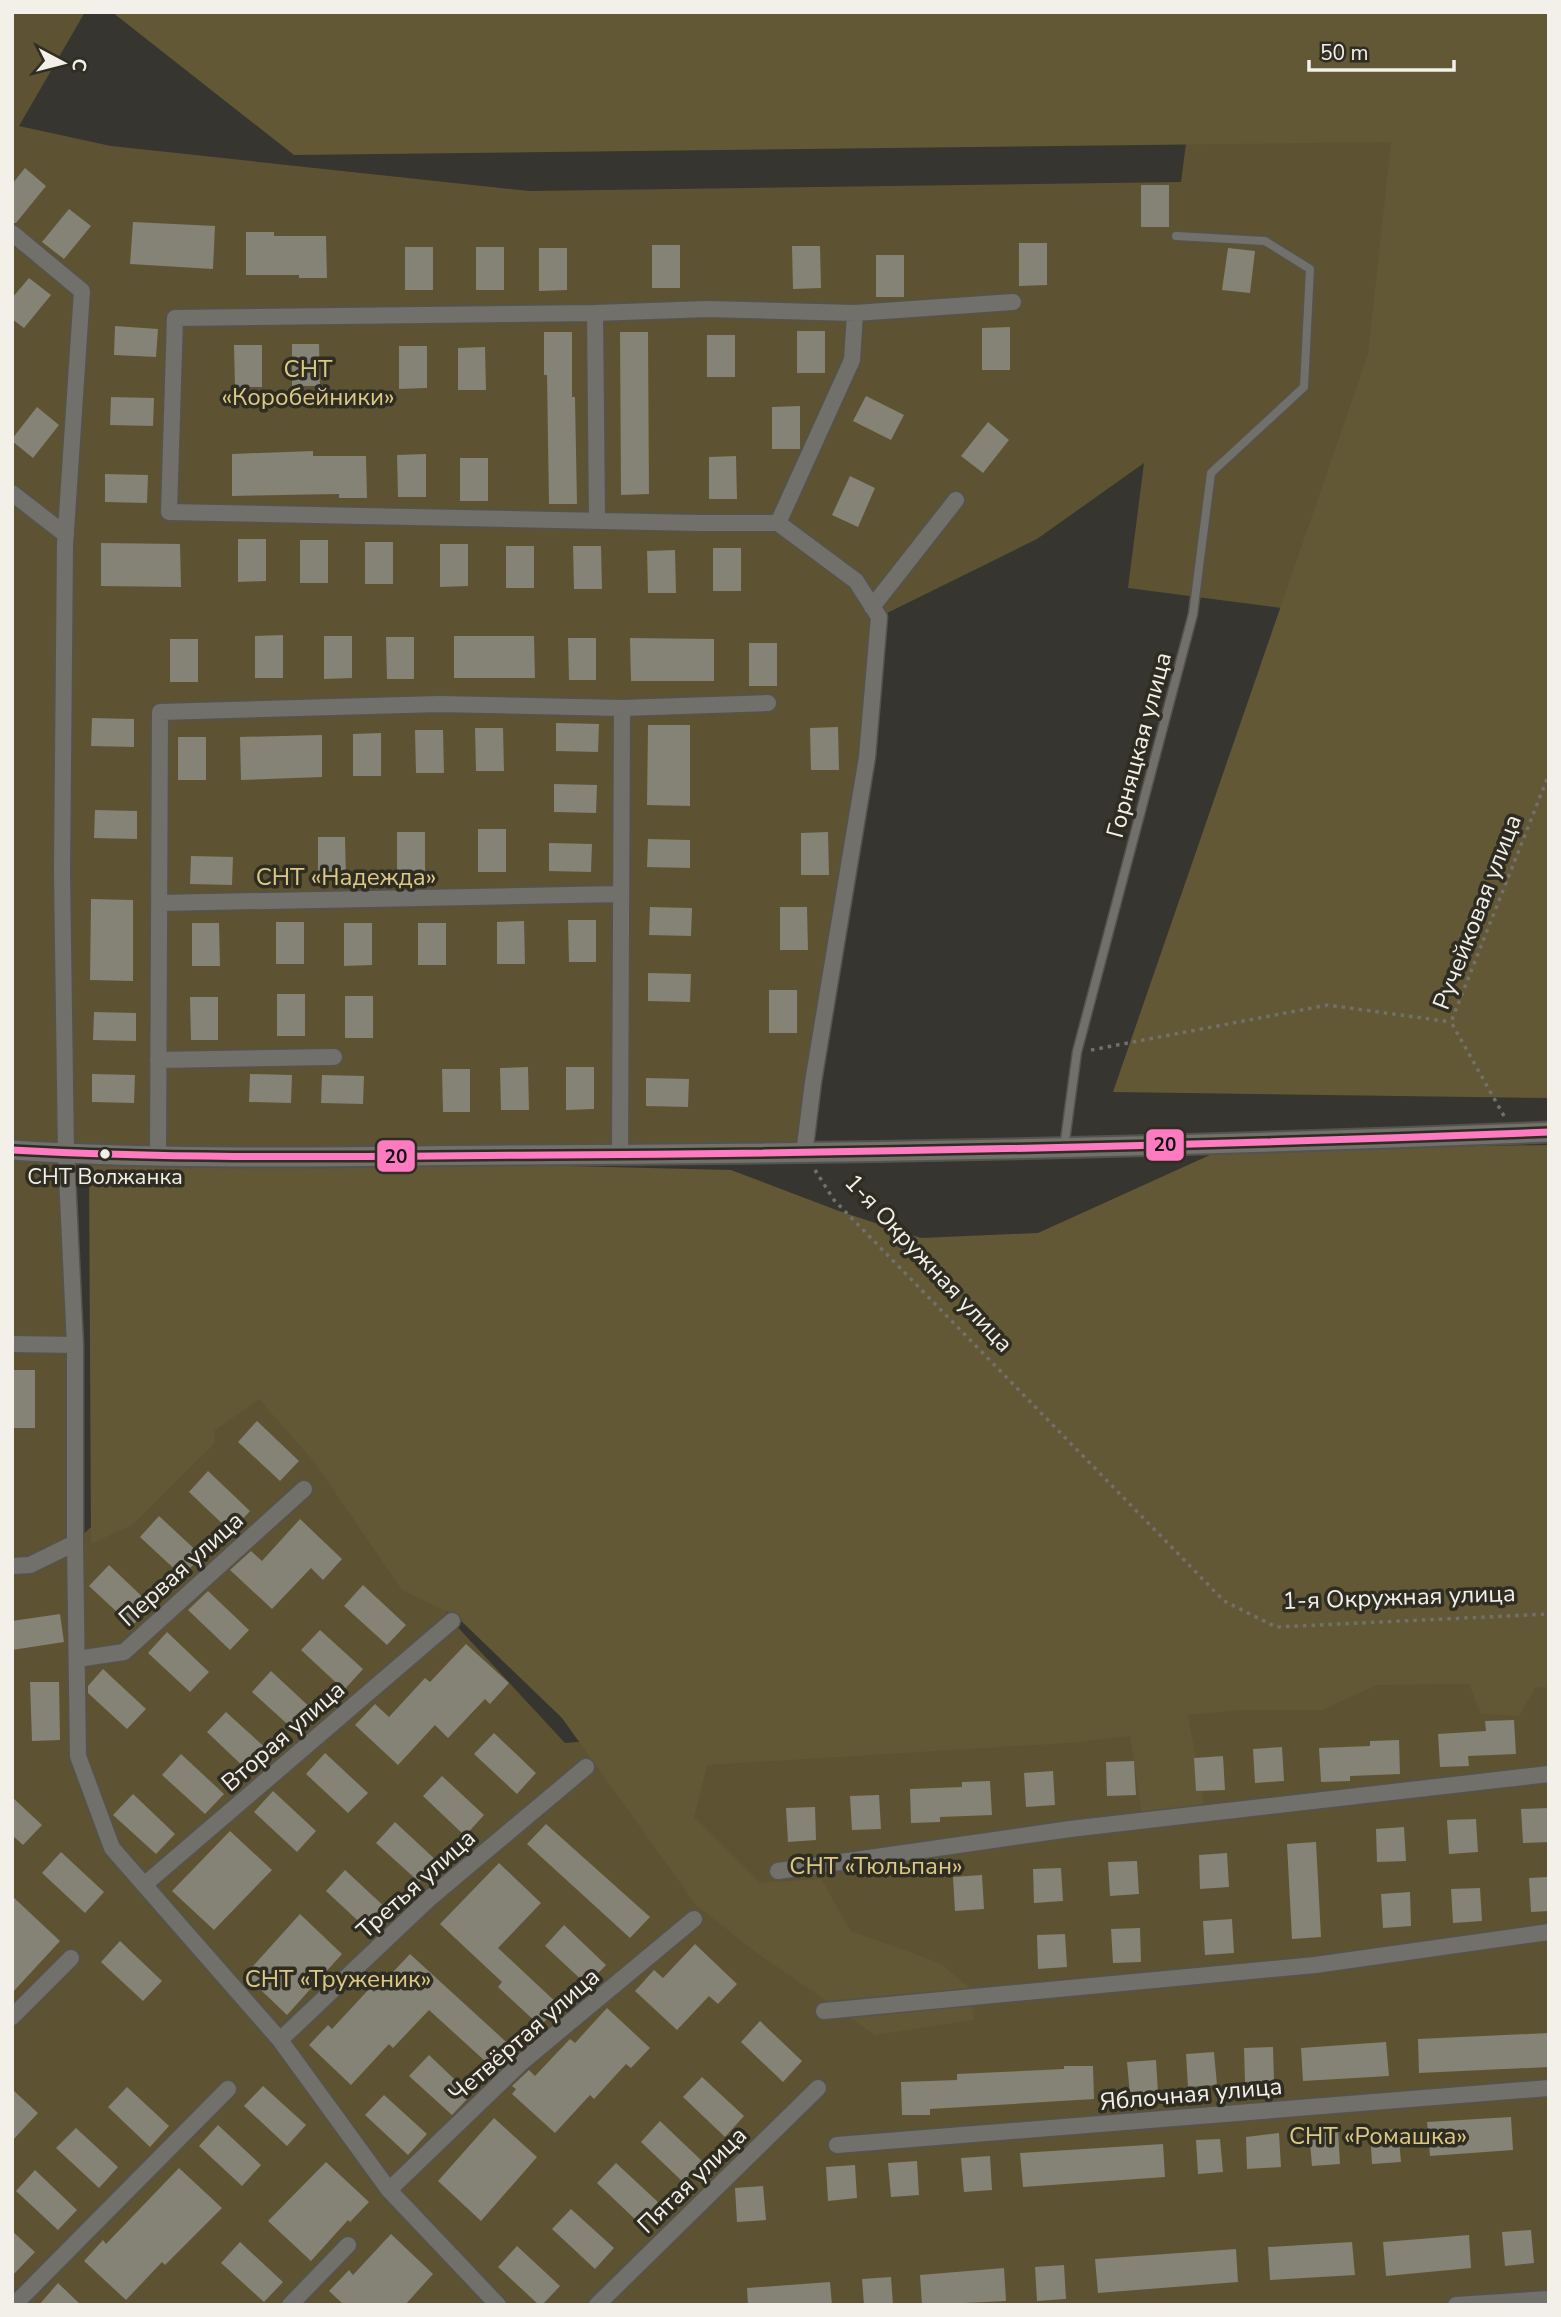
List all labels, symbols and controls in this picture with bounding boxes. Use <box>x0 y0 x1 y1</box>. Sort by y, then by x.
north arrow <box>28 28 98 98</box>
scale bar <box>1309 28 1454 72</box>
text: 50 m <box>1320 39 1369 67</box>
text: С <box>65 57 93 73</box>
park label: СНТ «Коробейники» <box>221 353 395 413</box>
street label: Горняцкая улица <box>1099 649 1179 841</box>
street label: Ручейковая улица <box>1425 810 1529 1014</box>
park label: СНТ «Надежда» <box>256 861 436 893</box>
line badge: 20 <box>1145 1128 1185 1162</box>
text: 20 <box>1154 1132 1176 1158</box>
line badge: 20 <box>376 1139 416 1173</box>
text: 20 <box>385 1144 407 1170</box>
marker: СНТ Волжанка <box>98 1147 112 1161</box>
place label: СНТ Волжанка <box>27 1162 183 1192</box>
street label: 1-я Окружная улица <box>838 1167 1020 1359</box>
street label: Первая улица <box>112 1504 250 1634</box>
street label: 1-я Окружная улица <box>1282 1577 1516 1617</box>
street label: Вторая улица <box>215 1674 351 1798</box>
street label: Третья улица <box>350 1822 482 1946</box>
park label: СНТ «Тюльпан» <box>789 1850 963 1882</box>
street label: Четвёртая улица <box>442 1961 606 2109</box>
park label: СНТ «Труженик» <box>245 1963 431 1995</box>
street label: Яблочная улица <box>1098 2070 1284 2118</box>
street label: Пятая улица <box>630 2120 754 2240</box>
park label: СНТ «Ромашка» <box>1289 2120 1467 2152</box>

